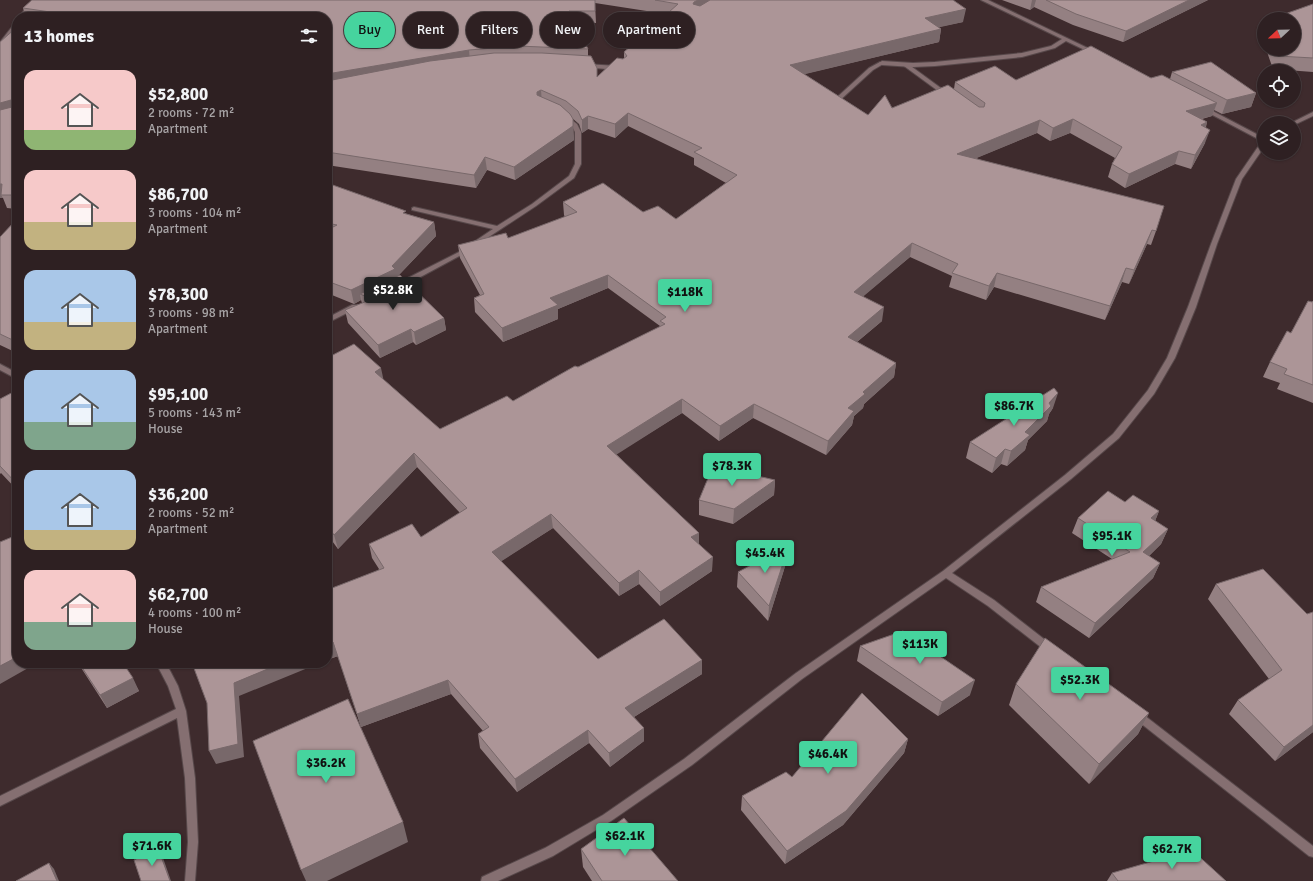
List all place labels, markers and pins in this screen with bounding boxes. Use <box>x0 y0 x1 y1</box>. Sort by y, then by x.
pin: $52.8K <box>360 277 426 311</box>
pin: $118K <box>657 279 713 313</box>
pin: $86.7K <box>981 393 1047 427</box>
pin: $78.3K <box>699 453 765 487</box>
pin: $95.1K <box>1079 523 1145 557</box>
pin: $45.4K <box>732 540 798 574</box>
pin: $113K <box>892 631 948 665</box>
pin: $52.3K <box>1047 667 1113 701</box>
pin: $46.4K <box>795 741 861 775</box>
pin: $36.2K <box>293 750 359 784</box>
pin: $62.1K <box>592 823 658 857</box>
pin: $71.6K <box>119 833 185 867</box>
pin: $62.7K <box>1139 836 1205 870</box>

